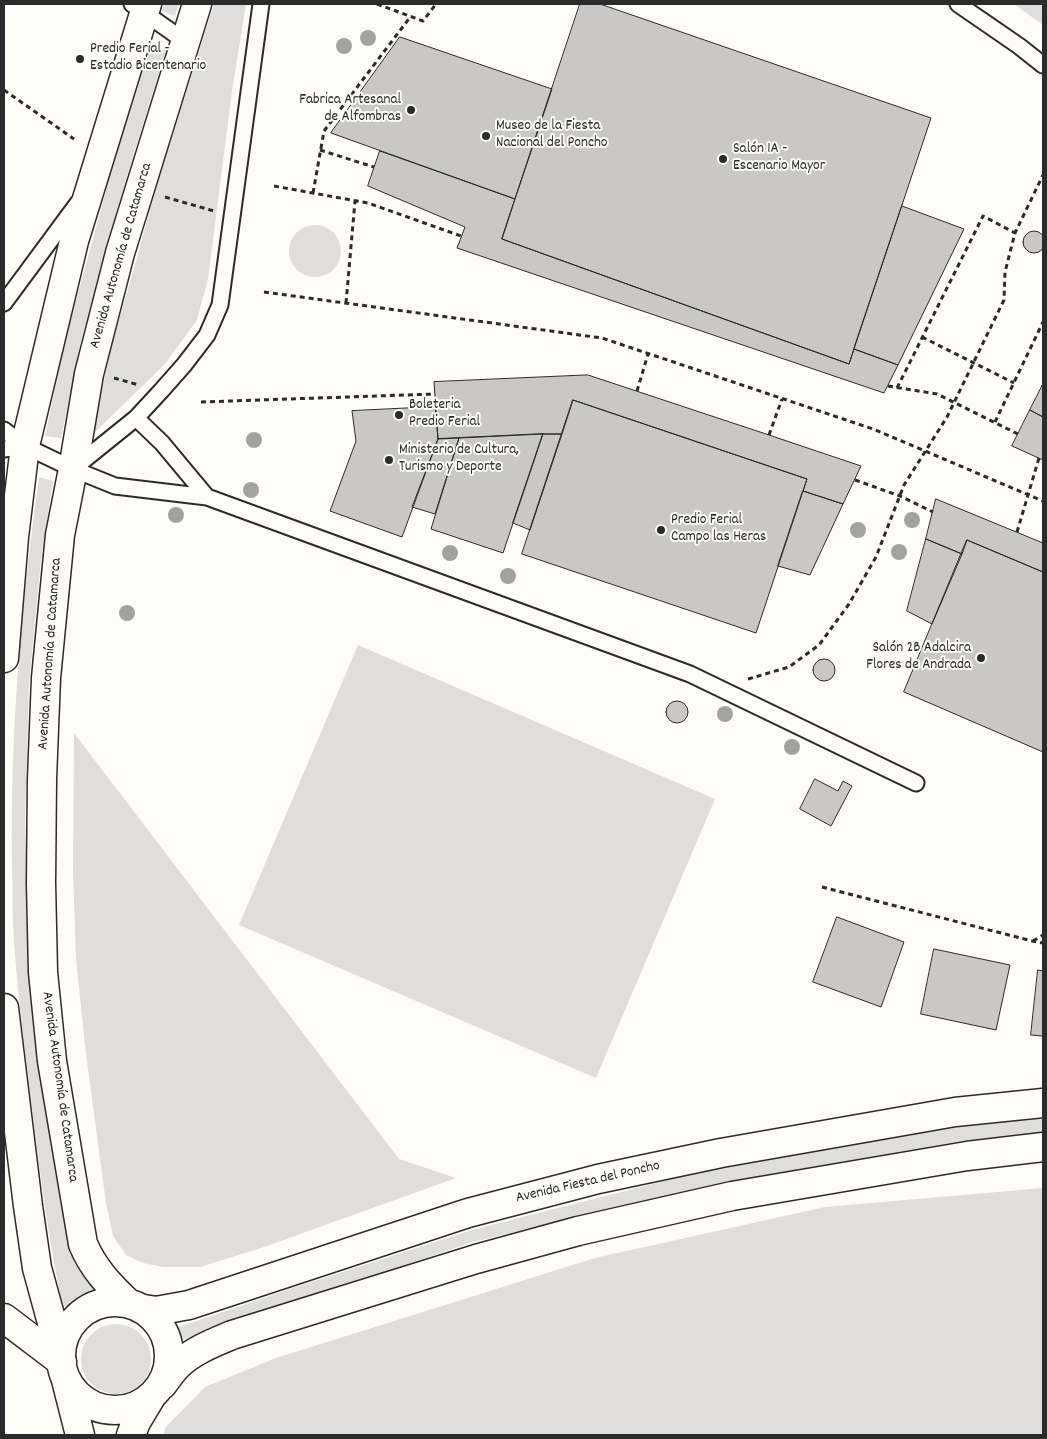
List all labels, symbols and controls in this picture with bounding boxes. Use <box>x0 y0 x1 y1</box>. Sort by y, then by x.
place label: Predio Ferial - Estadio Bicentenario <box>90 41 206 76</box>
marker: Predio Ferial - Estadio Bicentenario <box>74 53 86 65</box>
place label: Fabrica Artesanal de Alfombras <box>299 92 401 127</box>
marker: Fabrica Artesanal de Alfombras <box>405 104 417 116</box>
place label: Museo de la Fiesta Nacional del Poncho <box>496 118 607 153</box>
marker: Museo de la Fiesta Nacional del Poncho <box>480 130 492 142</box>
place label: Salón 1A - Escenario Mayor <box>733 141 825 176</box>
marker: Salón 1A - Escenario Mayor <box>717 153 729 165</box>
street label: Avenida Autonomía de Catamarca <box>87 161 157 351</box>
place label: Boleteria Predio Ferial <box>409 397 480 432</box>
marker: Boleteria Predio Ferial <box>393 409 405 421</box>
place label: Ministerio de Cultura, Turismo y Deporte <box>399 442 519 477</box>
marker: Ministerio de Cultura, Turismo y Deporte <box>383 454 395 466</box>
place label: Predio Ferial Campo las Heras <box>671 512 766 547</box>
marker: Predio Ferial Campo las Heras <box>655 524 667 536</box>
street label: Avenida Autonomía de Catamarca <box>35 557 67 751</box>
place label: Salón 2B Adalcira Flores de Andrada <box>866 640 971 675</box>
marker: Salón 2B Adalcira Flores de Andrada <box>975 652 987 664</box>
street label: Avenida Autonomía de Catamarca <box>37 991 81 1183</box>
street label: Avenida Fiesta del Poncho <box>514 1158 662 1208</box>

